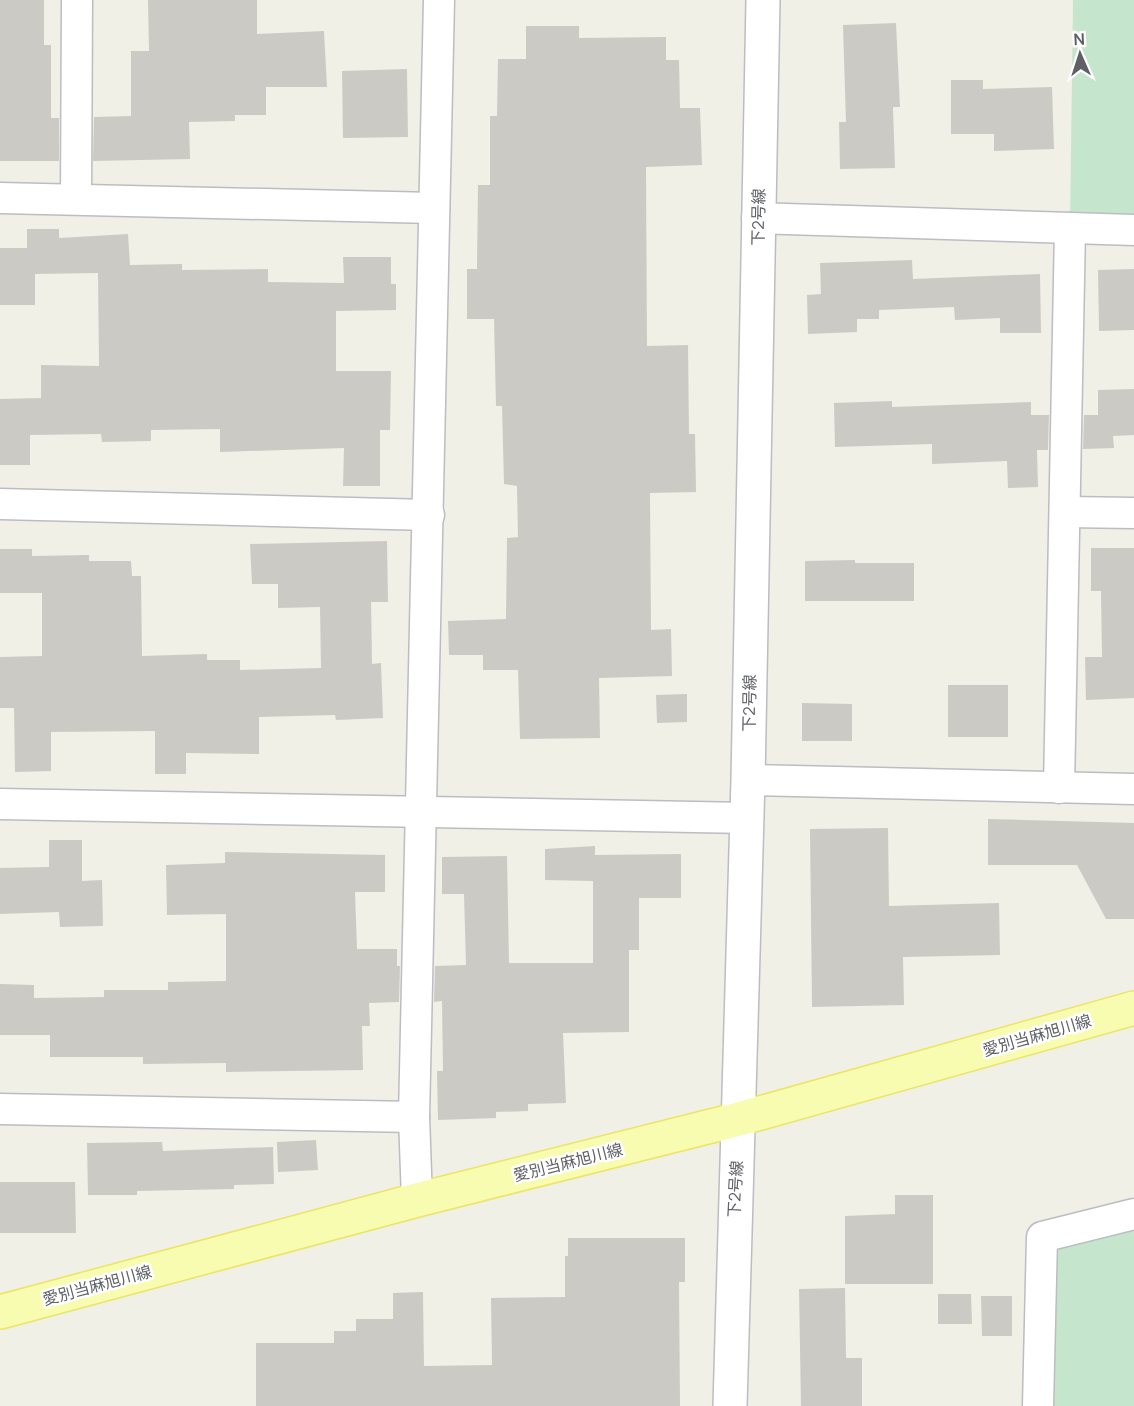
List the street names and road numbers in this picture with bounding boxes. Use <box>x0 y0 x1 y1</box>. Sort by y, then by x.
street label: 下2号線 <box>747 188 769 246</box>
street label: 下2号線 <box>738 674 760 732</box>
street label: 愛別当麻旭川線 <box>980 1009 1094 1061</box>
street label: 愛別当麻旭川線 <box>511 1138 625 1186</box>
street label: 下2号線 <box>723 1160 747 1218</box>
street label: 愛別当麻旭川線 <box>40 1260 154 1310</box>

